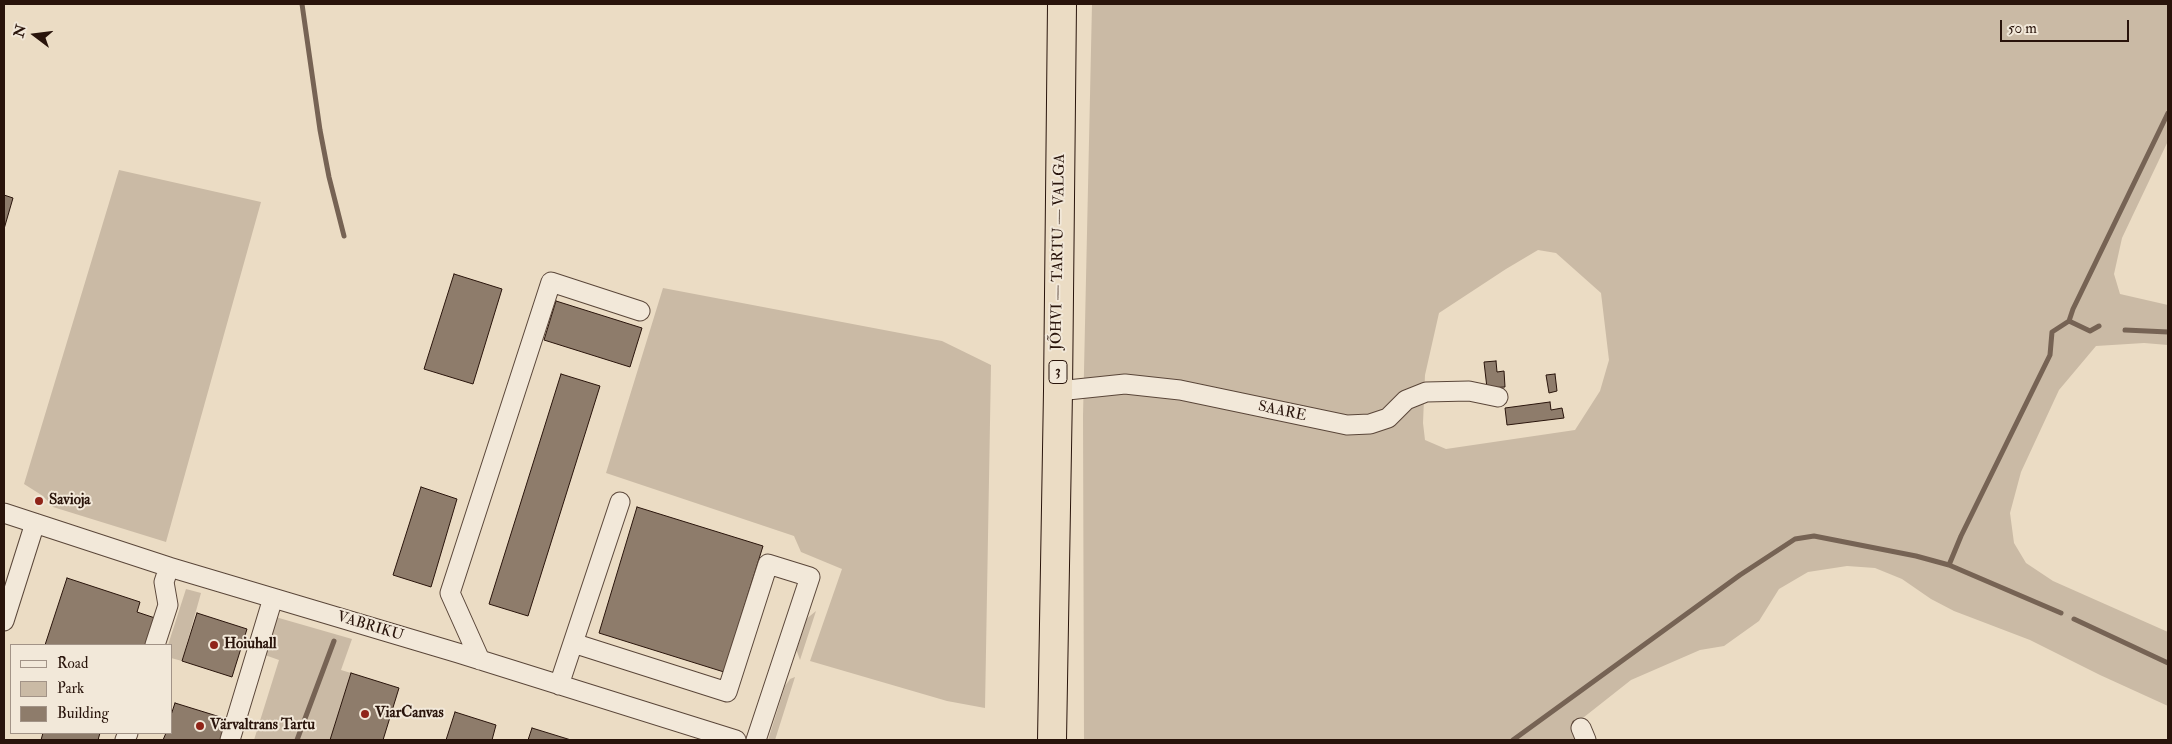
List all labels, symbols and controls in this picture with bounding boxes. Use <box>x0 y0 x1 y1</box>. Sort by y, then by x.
north arrow <box>10 10 60 60</box>
scale bar <box>2002 10 2131 42</box>
text: 50 m <box>2008 19 2037 38</box>
text: N <box>10 23 30 39</box>
street label: JÕHVI — TARTU — VALGA <box>1048 154 1070 350</box>
road number: 3 <box>1049 361 1067 384</box>
street label: SAARE <box>1256 398 1308 426</box>
place label: Savioja <box>49 492 91 510</box>
marker: Savioja <box>33 495 45 507</box>
street label: VABRIKU <box>335 608 405 646</box>
place label: Hoiuhall <box>224 636 277 654</box>
marker: Hoiuhall <box>208 639 220 651</box>
legend <box>10 644 172 734</box>
text: Road <box>57 654 88 673</box>
text: Park <box>57 679 84 698</box>
text: Building <box>57 704 109 723</box>
place label: ViarCanvas <box>375 705 444 723</box>
marker: ViarCanvas <box>359 708 371 720</box>
place label: Värvaltrans Tartu <box>210 717 315 735</box>
marker: Värvaltrans Tartu <box>194 720 206 732</box>

